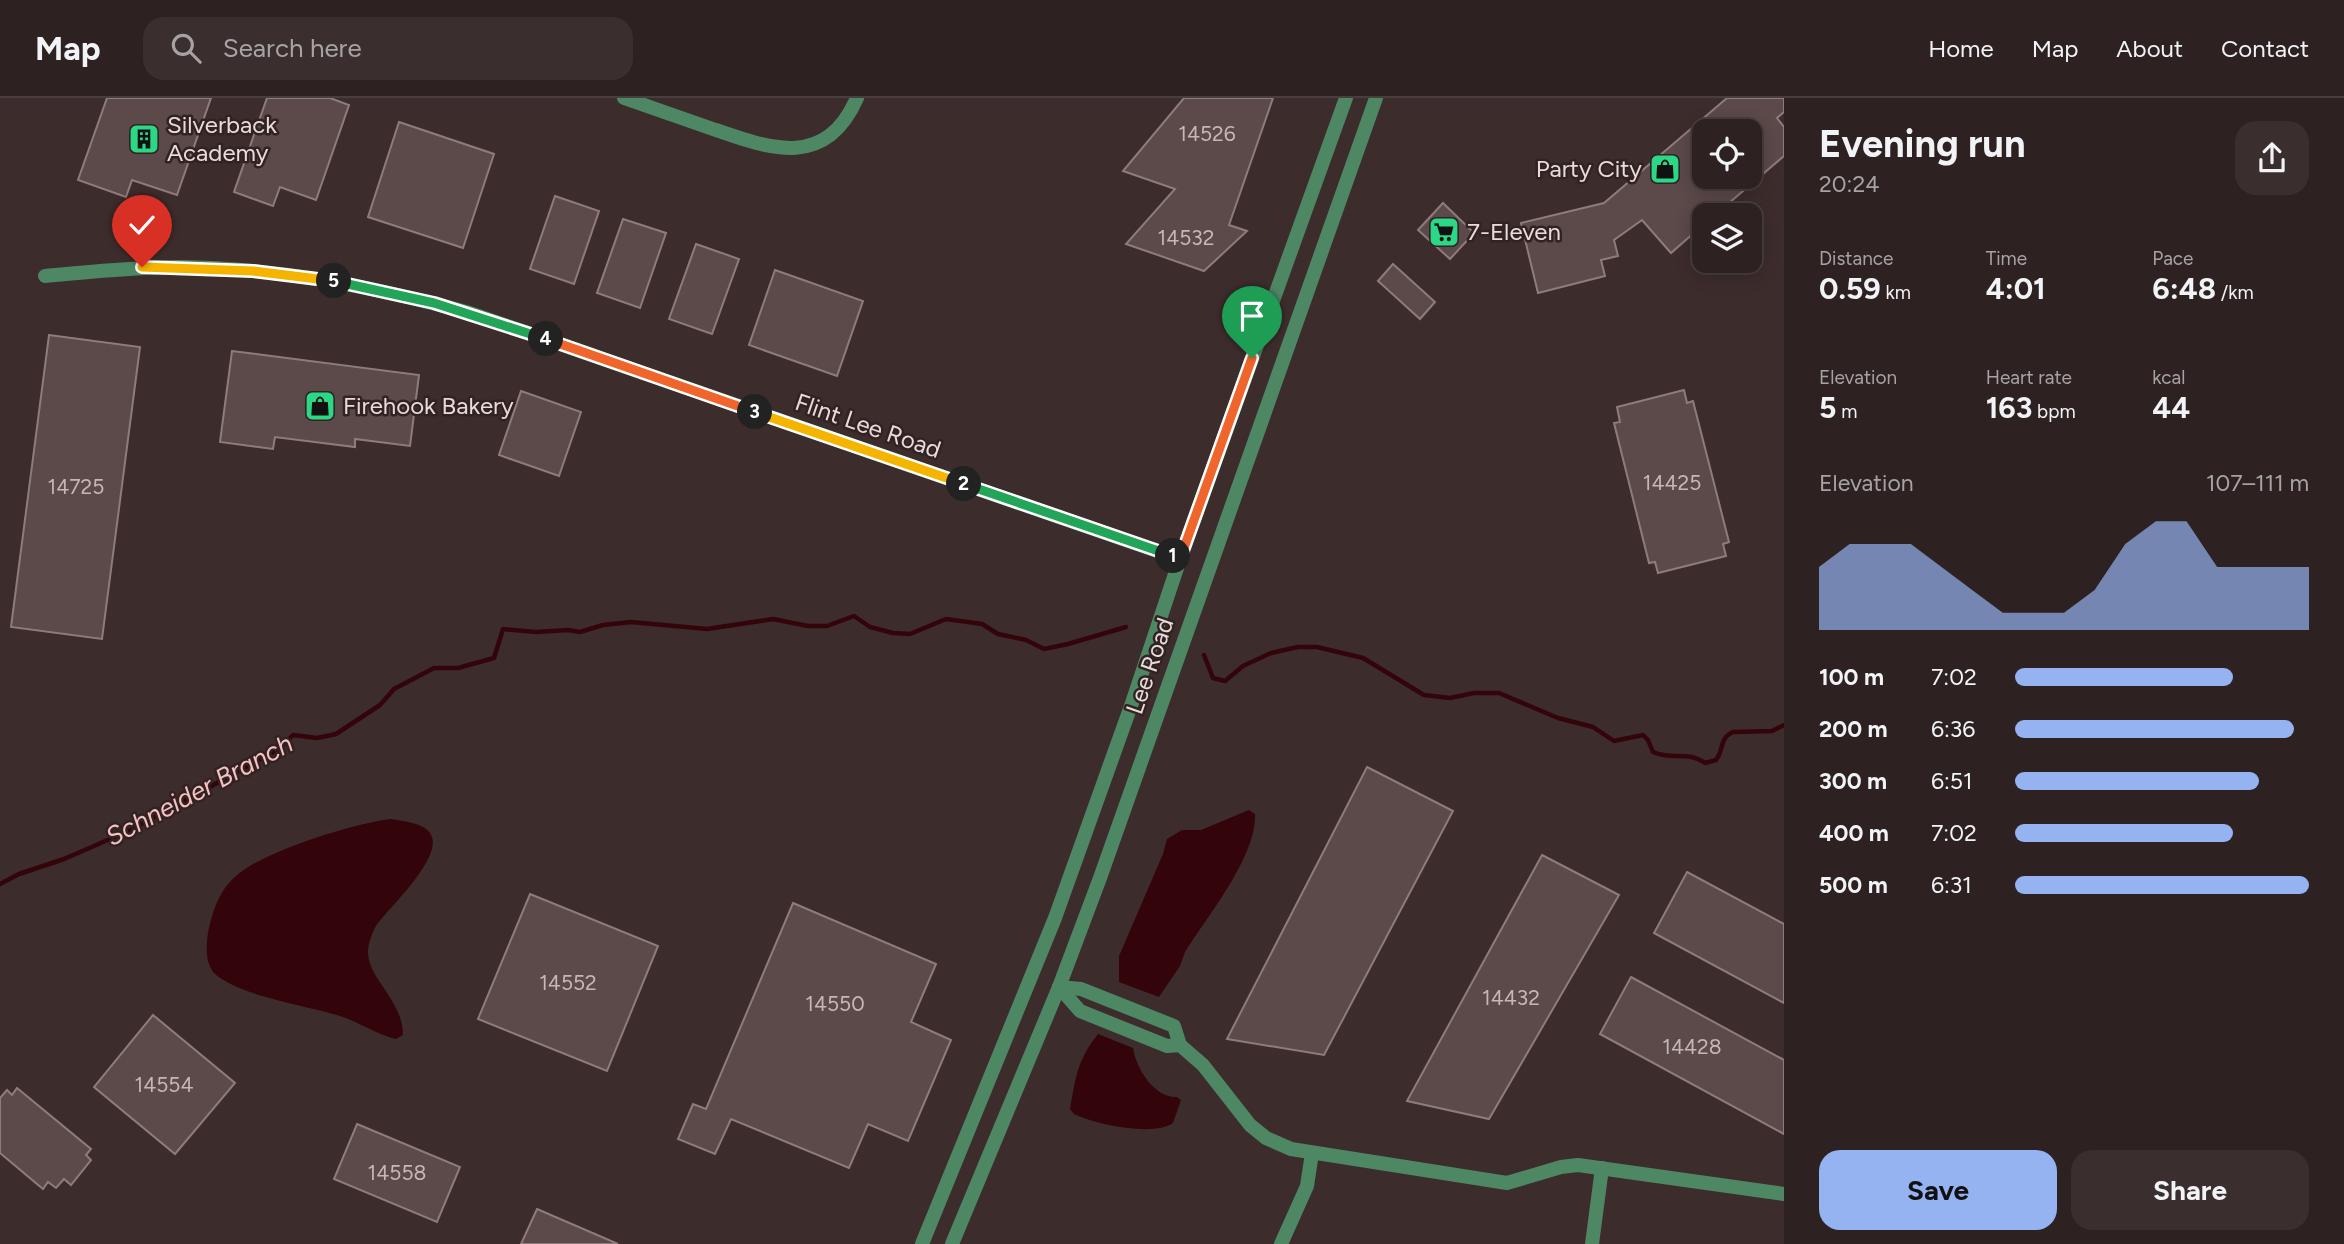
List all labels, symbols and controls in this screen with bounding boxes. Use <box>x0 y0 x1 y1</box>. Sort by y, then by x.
search box <box>143 17 633 80</box>
text: Map <box>35 29 101 68</box>
icon: search <box>167 29 205 67</box>
text: Search here <box>223 32 362 64</box>
text: Home <box>1928 34 1994 63</box>
text: Map <box>2032 34 2078 63</box>
text: About <box>2116 34 2183 63</box>
text: Contact <box>2221 34 2309 63</box>
place label: Silverback Academy <box>167 110 277 167</box>
map controls <box>1692 119 1762 273</box>
button: locate <box>1692 119 1762 189</box>
house number: 14526 <box>1178 121 1236 146</box>
text: Evening run <box>1819 121 2026 167</box>
button: share <box>2235 121 2309 195</box>
building icon: Silverback Academy <box>127 122 161 156</box>
shop icon: Party City <box>1648 152 1682 186</box>
place label: Party City <box>1536 154 1642 183</box>
text: 20:24 <box>1819 170 1880 198</box>
pin <box>112 195 172 267</box>
button: layers <box>1692 203 1762 273</box>
icon: check <box>123 206 161 244</box>
supermarket icon: 7-Eleven <box>1427 215 1461 249</box>
place label: 7-Eleven <box>1467 217 1561 246</box>
house number: 14532 <box>1158 225 1214 250</box>
text: Distance <box>1819 247 1893 270</box>
text: Time <box>1986 247 2027 270</box>
text: Pace <box>2152 247 2193 270</box>
pin: 5 <box>316 264 352 298</box>
text: 5 <box>328 269 339 292</box>
text: 0.59 <box>1819 270 1881 307</box>
text: 4:01 <box>1986 270 2046 307</box>
text: 6:48 <box>2152 270 2216 307</box>
text: km <box>1881 281 1911 304</box>
text: /km <box>2216 281 2254 304</box>
pin <box>1222 286 1282 358</box>
icon: arrive <box>1233 297 1271 335</box>
pin: 4 <box>528 322 564 356</box>
text: 4 <box>539 327 552 350</box>
text: Elevation <box>1819 366 1897 389</box>
text: Heart rate <box>1986 366 2072 389</box>
text: kcal <box>2152 366 2186 389</box>
street label: Flint Lee Road <box>792 387 945 464</box>
shop icon: Firehook Bakery <box>303 389 337 423</box>
text: 5 <box>1819 389 1836 426</box>
text: 163 <box>1986 389 2032 426</box>
text: 44 <box>2152 389 2190 426</box>
place label: Firehook Bakery <box>343 391 514 420</box>
pin: 3 <box>738 394 772 430</box>
text: 3 <box>749 400 760 423</box>
text: m <box>1836 400 1857 423</box>
text: bpm <box>2032 400 2076 423</box>
pin: 2 <box>946 466 982 502</box>
text: Elevation <box>1819 469 1914 497</box>
text: 107–111 m <box>2206 469 2309 497</box>
house number: 14425 <box>1643 470 1701 495</box>
text: 2 <box>958 472 969 495</box>
house number: 14725 <box>48 474 104 499</box>
pin: 1 <box>1156 538 1190 574</box>
text: 1 <box>1168 544 1177 567</box>
street label: Lee Road <box>1120 614 1179 718</box>
text: 100 m <box>1819 663 1884 691</box>
text: 7:02 <box>1931 663 1977 691</box>
text: 200 m <box>1819 715 1888 743</box>
text: 6:36 <box>1931 715 1975 743</box>
water label: Schneider Branch <box>100 727 298 853</box>
text: 300 m <box>1819 767 1887 795</box>
text: 6:51 <box>1931 767 1973 795</box>
text: 400 m <box>1819 819 1889 847</box>
text: 7:02 <box>1931 819 1977 847</box>
text: 500 m <box>1819 871 1888 899</box>
text: 6:31 <box>1931 871 1972 899</box>
house number: 14552 <box>539 970 597 995</box>
house number: 14432 <box>1482 985 1540 1010</box>
house number: 14550 <box>805 991 865 1016</box>
house number: 14428 <box>1662 1034 1722 1059</box>
house number: 14554 <box>135 1072 193 1097</box>
button: Save <box>1819 1150 2057 1230</box>
button: Share <box>2071 1150 2309 1230</box>
house number: 14558 <box>368 1160 426 1185</box>

